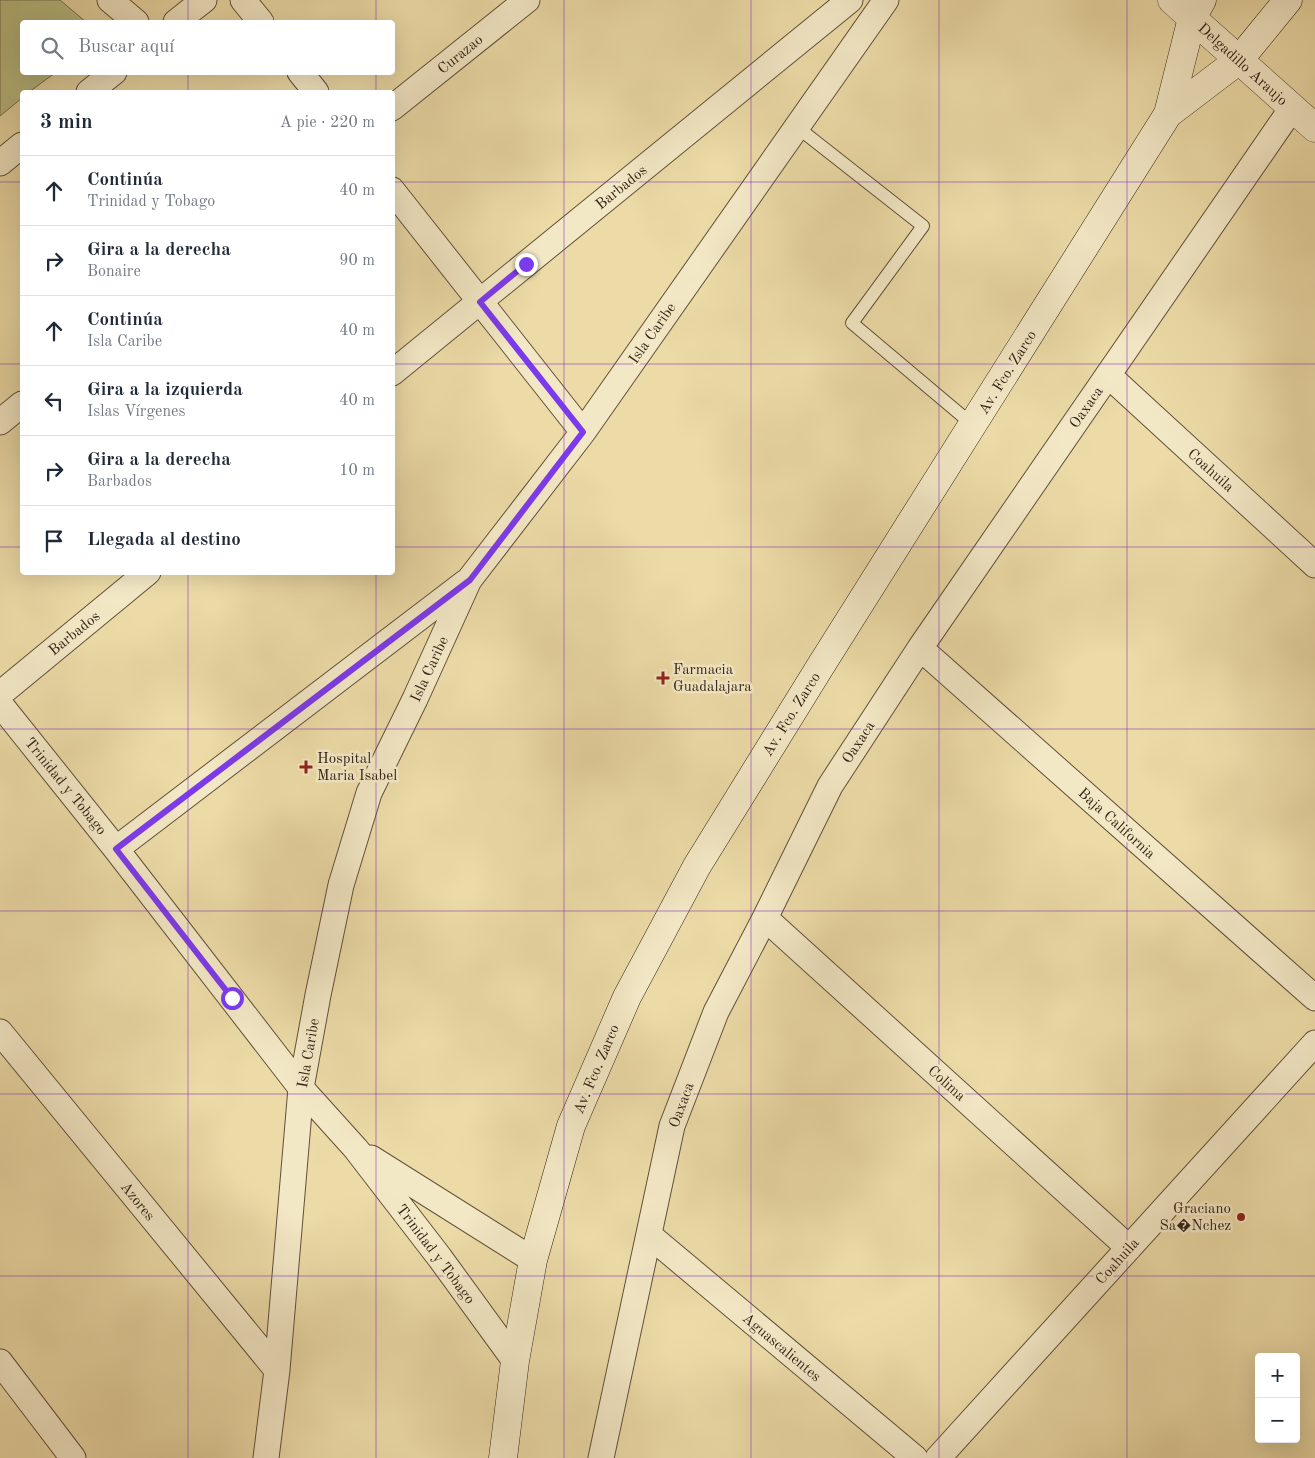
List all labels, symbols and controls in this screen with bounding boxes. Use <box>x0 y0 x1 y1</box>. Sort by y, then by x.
search box <box>20 20 395 75</box>
street label: Delgadillo Araujo <box>1194 21 1290 109</box>
street label: Curazao <box>436 33 486 78</box>
icon: search <box>38 34 66 62</box>
text: Buscar aquí <box>78 38 174 57</box>
text: 3 min <box>40 112 93 133</box>
text: A pie · 220 m <box>280 115 375 131</box>
street label: Barbados <box>594 163 650 213</box>
text: Continúa <box>87 171 163 190</box>
icon: ahead <box>40 177 68 205</box>
text: 40 m <box>339 183 375 199</box>
text: Trinidad y Tobago <box>87 194 215 210</box>
text: Gira a la derecha <box>87 241 231 260</box>
icon: right <box>40 247 68 275</box>
text: 90 m <box>339 253 375 269</box>
route end <box>515 253 538 276</box>
text: Bonaire <box>87 264 141 280</box>
street label: Isla Caribe <box>627 301 680 367</box>
text: Continúa <box>87 311 163 330</box>
icon: ahead <box>40 317 68 345</box>
text: 40 m <box>339 323 375 339</box>
street label: Av. Fco. Zarco <box>977 328 1040 417</box>
text: Isla Caribe <box>87 334 162 350</box>
text: Gira a la izquierda <box>87 381 243 400</box>
street label: Oaxaca <box>1068 384 1107 431</box>
icon: left <box>40 387 68 415</box>
text: 40 m <box>339 393 375 409</box>
text: Islas Vírgenes <box>87 404 185 420</box>
street label: Coahuila <box>1184 447 1236 496</box>
text: Gira a la derecha <box>87 451 231 470</box>
icon: right <box>40 457 68 485</box>
text: 10 m <box>339 463 375 479</box>
text: Barbados <box>87 474 152 490</box>
icon: arrive <box>40 527 68 555</box>
text: Llegada al destino <box>87 531 241 550</box>
street label: Barbados <box>47 609 103 659</box>
street label: Isla Caribe <box>409 635 452 705</box>
place label: Farmacia Guadalajara <box>673 663 752 695</box>
street label: Av. Fco. Zarco <box>761 670 824 759</box>
marker: Farmacia Guadalajara <box>657 672 669 684</box>
street label: Oaxaca <box>840 719 879 767</box>
street label: Trinidad y Tobago <box>21 735 109 838</box>
place label: Hospital Maria Isabel <box>317 752 397 784</box>
marker: Hospital Maria Isabel <box>299 760 313 774</box>
street label: Baja California <box>1075 786 1158 863</box>
route start <box>221 987 244 1010</box>
street label: Isla Caribe <box>296 1017 323 1089</box>
street label: Av. Fco. Zarco <box>572 1023 623 1117</box>
street label: Colima <box>924 1064 968 1105</box>
street label: Oaxaca <box>667 1080 698 1130</box>
street label: Azores <box>117 1180 157 1224</box>
street label: Trinidad y Tobago <box>393 1202 477 1307</box>
place label: Graciano Sa�Nchez <box>1160 1202 1231 1234</box>
marker: Graciano Sa�Nchez <box>1235 1211 1247 1223</box>
street label: Coahuila <box>1094 1236 1143 1288</box>
street label: Aguascalientes <box>739 1311 823 1385</box>
map controls <box>1255 1353 1300 1443</box>
button: + <box>1255 1353 1300 1398</box>
button: − <box>1255 1398 1300 1443</box>

